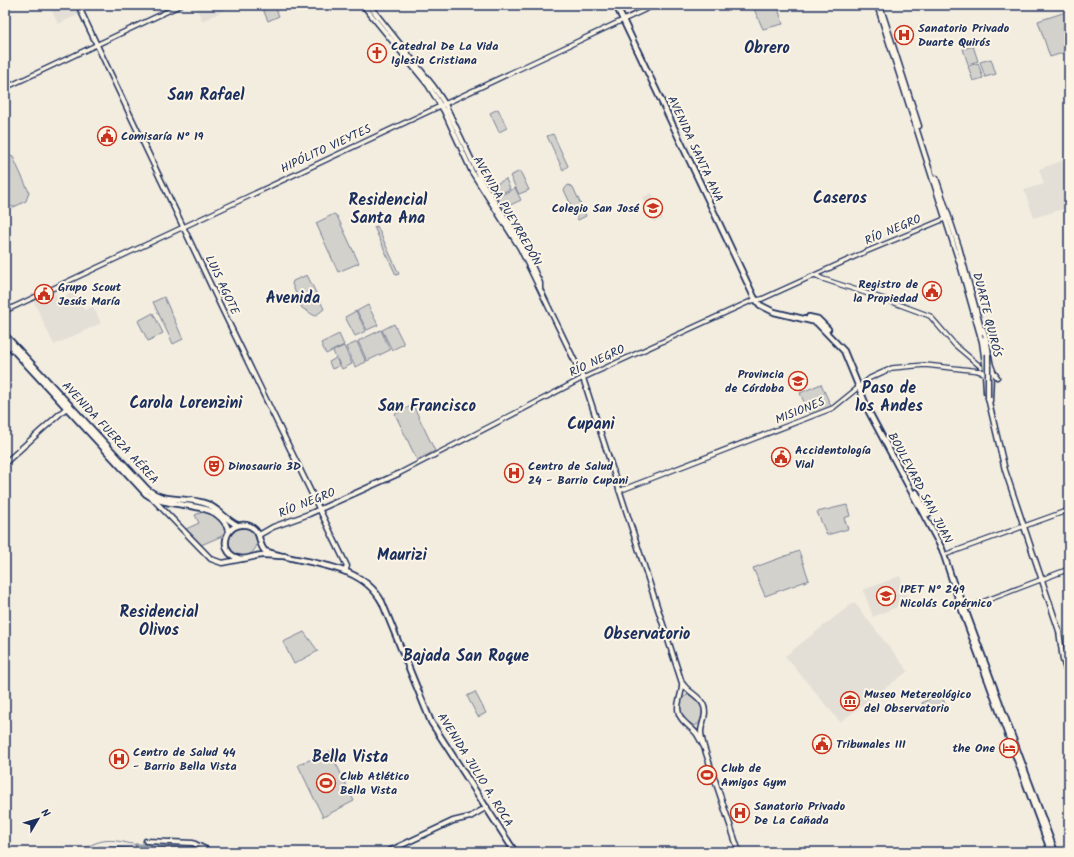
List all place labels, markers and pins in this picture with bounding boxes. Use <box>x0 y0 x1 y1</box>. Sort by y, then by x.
place label: Sanatorio Privado Duarte Quirós <box>918 19 1010 52</box>
hospital icon: Sanatorio Privado Duarte Quirós <box>893 24 915 46</box>
place label: Catedral De La Vida Iglesia Cristiana <box>391 37 498 70</box>
church icon: Catedral De La Vida Iglesia Cristiana <box>366 42 388 64</box>
public building icon: Comisaría N° 19 <box>96 125 118 147</box>
place label: Comisaría N° 19 <box>121 127 204 146</box>
school or university icon: Colegio San José <box>642 197 664 219</box>
place label: Colegio San José <box>552 199 640 218</box>
place label: Registro de la Propiedad <box>853 275 919 308</box>
place label: Grupo Scout Jesús María <box>58 278 122 311</box>
public building icon: Registro de la Propiedad <box>921 280 943 302</box>
public building icon: Grupo Scout Jesús María <box>33 283 55 305</box>
place label: Provincia de Córdoba <box>725 365 784 398</box>
school or university icon: Provincia de Córdoba <box>787 370 809 392</box>
place label: Accidentología Vial <box>795 441 871 474</box>
public building icon: Accidentología Vial <box>770 446 792 468</box>
theatre icon: Dinosaurio 3D <box>203 455 225 477</box>
place label: Dinosaurio 3D <box>228 457 301 476</box>
place label: Centro de Salud 24 - Barrio Cupani <box>528 457 629 490</box>
hospital icon: Centro de Salud 24 - Barrio Cupani <box>503 462 525 484</box>
place label: IPET N° 249 Nicolás Copérnico <box>900 580 992 613</box>
school or university icon: IPET N° 249 Nicolás Copérnico <box>875 585 897 607</box>
place label: Museo Metereológico del Observatorio <box>864 685 972 718</box>
museum icon: Museo Metereológico del Observatorio <box>839 690 861 712</box>
public building icon: Tribunales III <box>811 733 833 755</box>
place label: Tribunales III <box>836 735 906 754</box>
hotel icon: the One <box>998 737 1020 759</box>
place label: the One <box>952 739 995 758</box>
place label: Centro de Salud 44 - Barrio Bella Vista <box>133 743 237 776</box>
hospital icon: Centro de Salud 44 - Barrio Bella Vista <box>108 748 130 770</box>
place label: Club de Amigos Gym <box>721 759 786 792</box>
sports icon: Club de Amigos Gym <box>696 764 718 786</box>
place label: Club Atlético Bella Vista <box>340 767 410 800</box>
sports icon: Club Atlético Bella Vista <box>315 772 337 794</box>
place label: Sanatorio Privado De La Cañada <box>754 797 846 830</box>
hospital icon: Sanatorio Privado De La Cañada <box>729 802 751 824</box>

